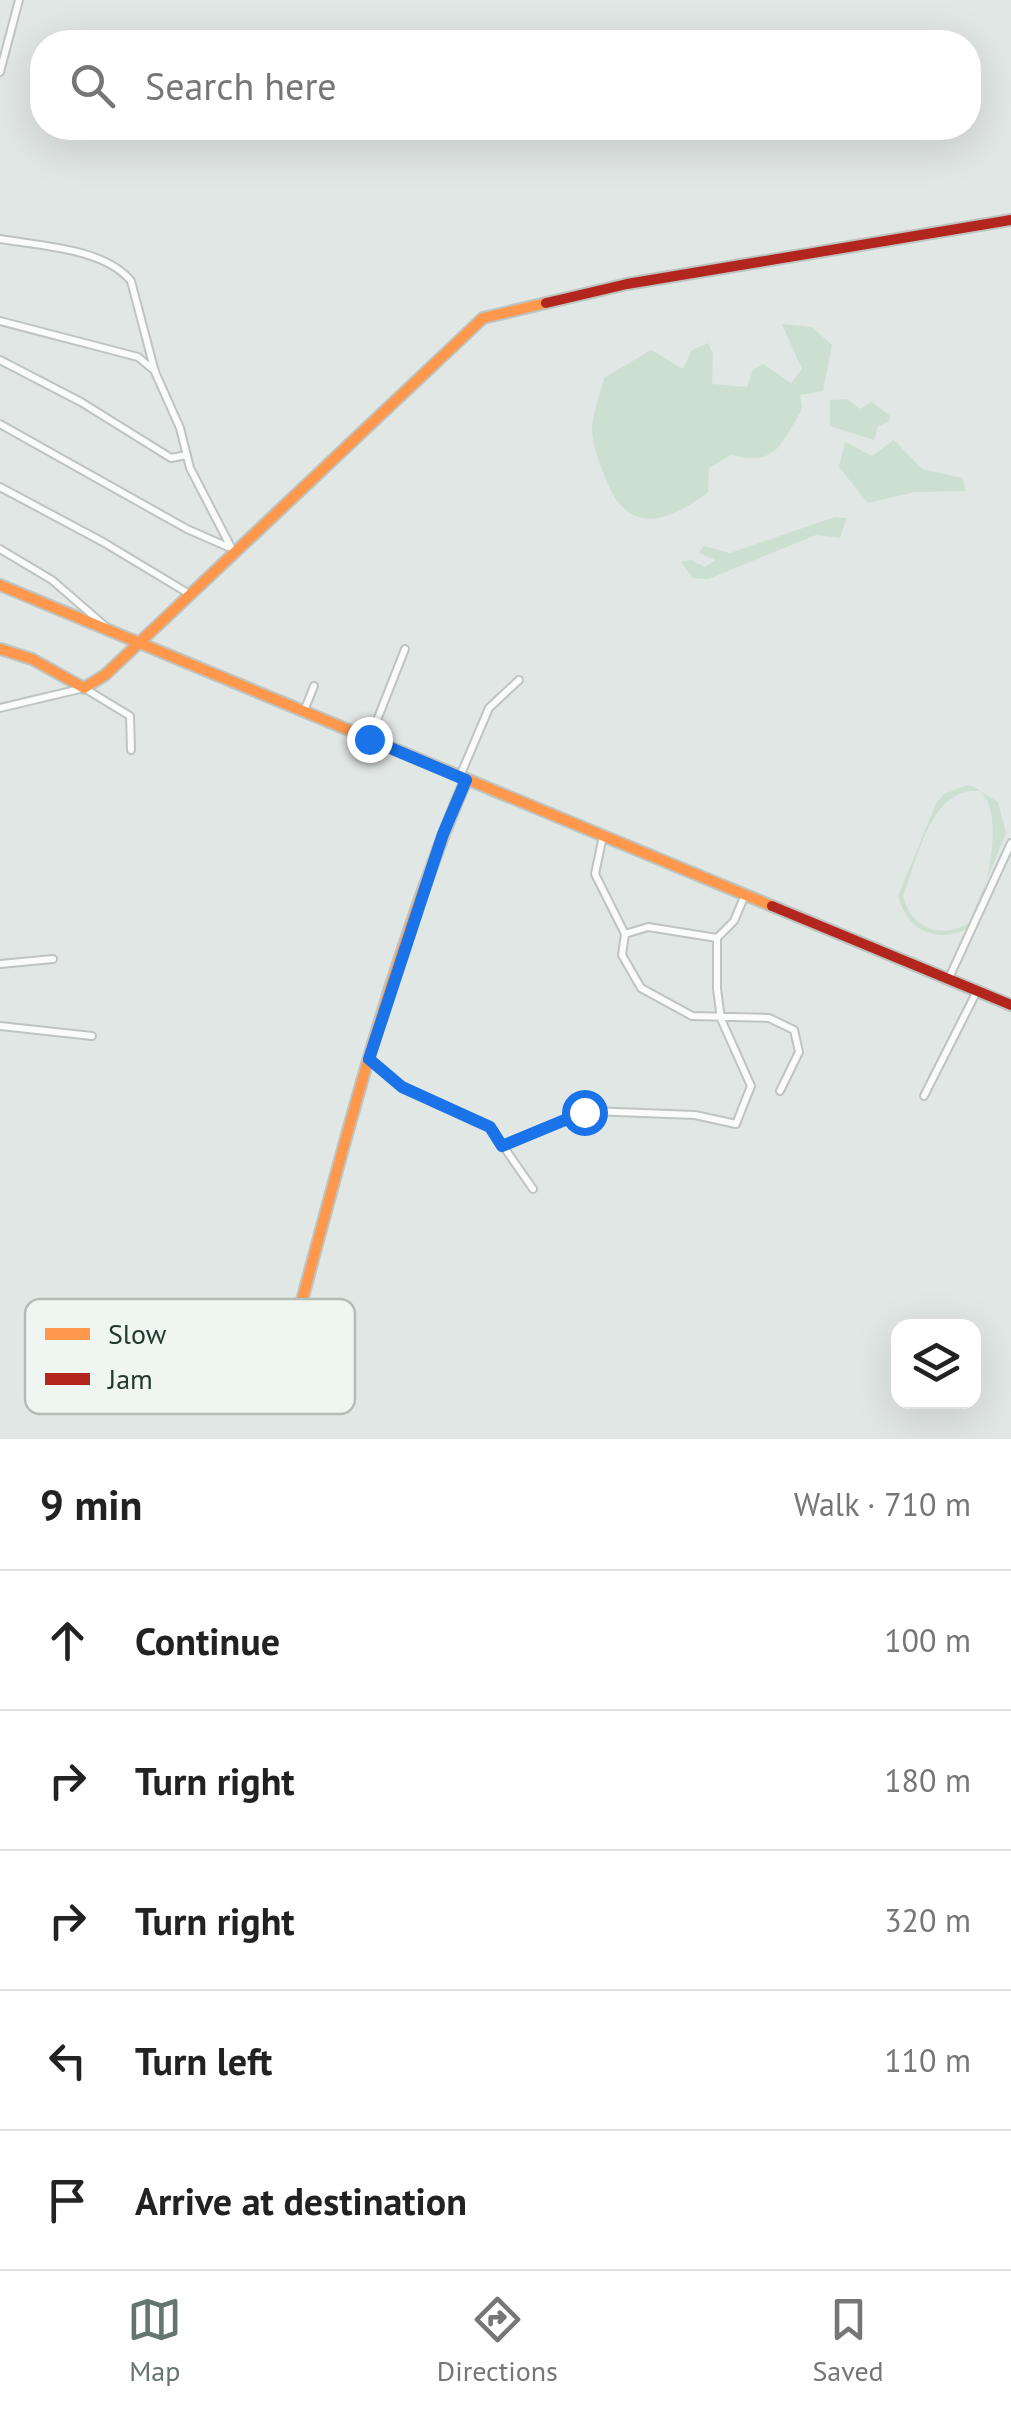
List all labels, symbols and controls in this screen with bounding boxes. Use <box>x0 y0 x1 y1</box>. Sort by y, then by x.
search box <box>30 30 981 140</box>
icon: search <box>65 58 120 113</box>
text: Search here <box>145 61 337 110</box>
route end <box>347 717 393 763</box>
route start <box>562 1090 608 1136</box>
legend <box>25 1299 355 1414</box>
text: Slow <box>108 1315 167 1352</box>
map controls <box>891 1319 981 1409</box>
button: layers <box>891 1319 981 1409</box>
text: Jam <box>107 1360 153 1397</box>
text: 9 min <box>40 1477 142 1532</box>
text: Walk · 710 m <box>794 1483 971 1525</box>
icon: ahead <box>40 1613 95 1668</box>
text: Continue <box>135 1616 280 1665</box>
text: 100 m <box>884 1619 971 1661</box>
icon: right <box>40 1753 95 1808</box>
text: Turn right <box>135 1756 295 1805</box>
text: 180 m <box>884 1759 971 1801</box>
icon: right <box>40 1893 95 1948</box>
text: Turn right <box>135 1896 295 1945</box>
text: 320 m <box>884 1899 971 1941</box>
icon: left <box>40 2033 95 2088</box>
text: Turn left <box>135 2036 272 2085</box>
text: 110 m <box>884 2039 971 2081</box>
icon: arrive <box>40 2173 95 2228</box>
text: Arrive at destination <box>135 2176 467 2225</box>
tab: Map <box>127 2292 182 2389</box>
tab: Directions <box>437 2292 558 2389</box>
tab: Saved <box>812 2292 884 2389</box>

